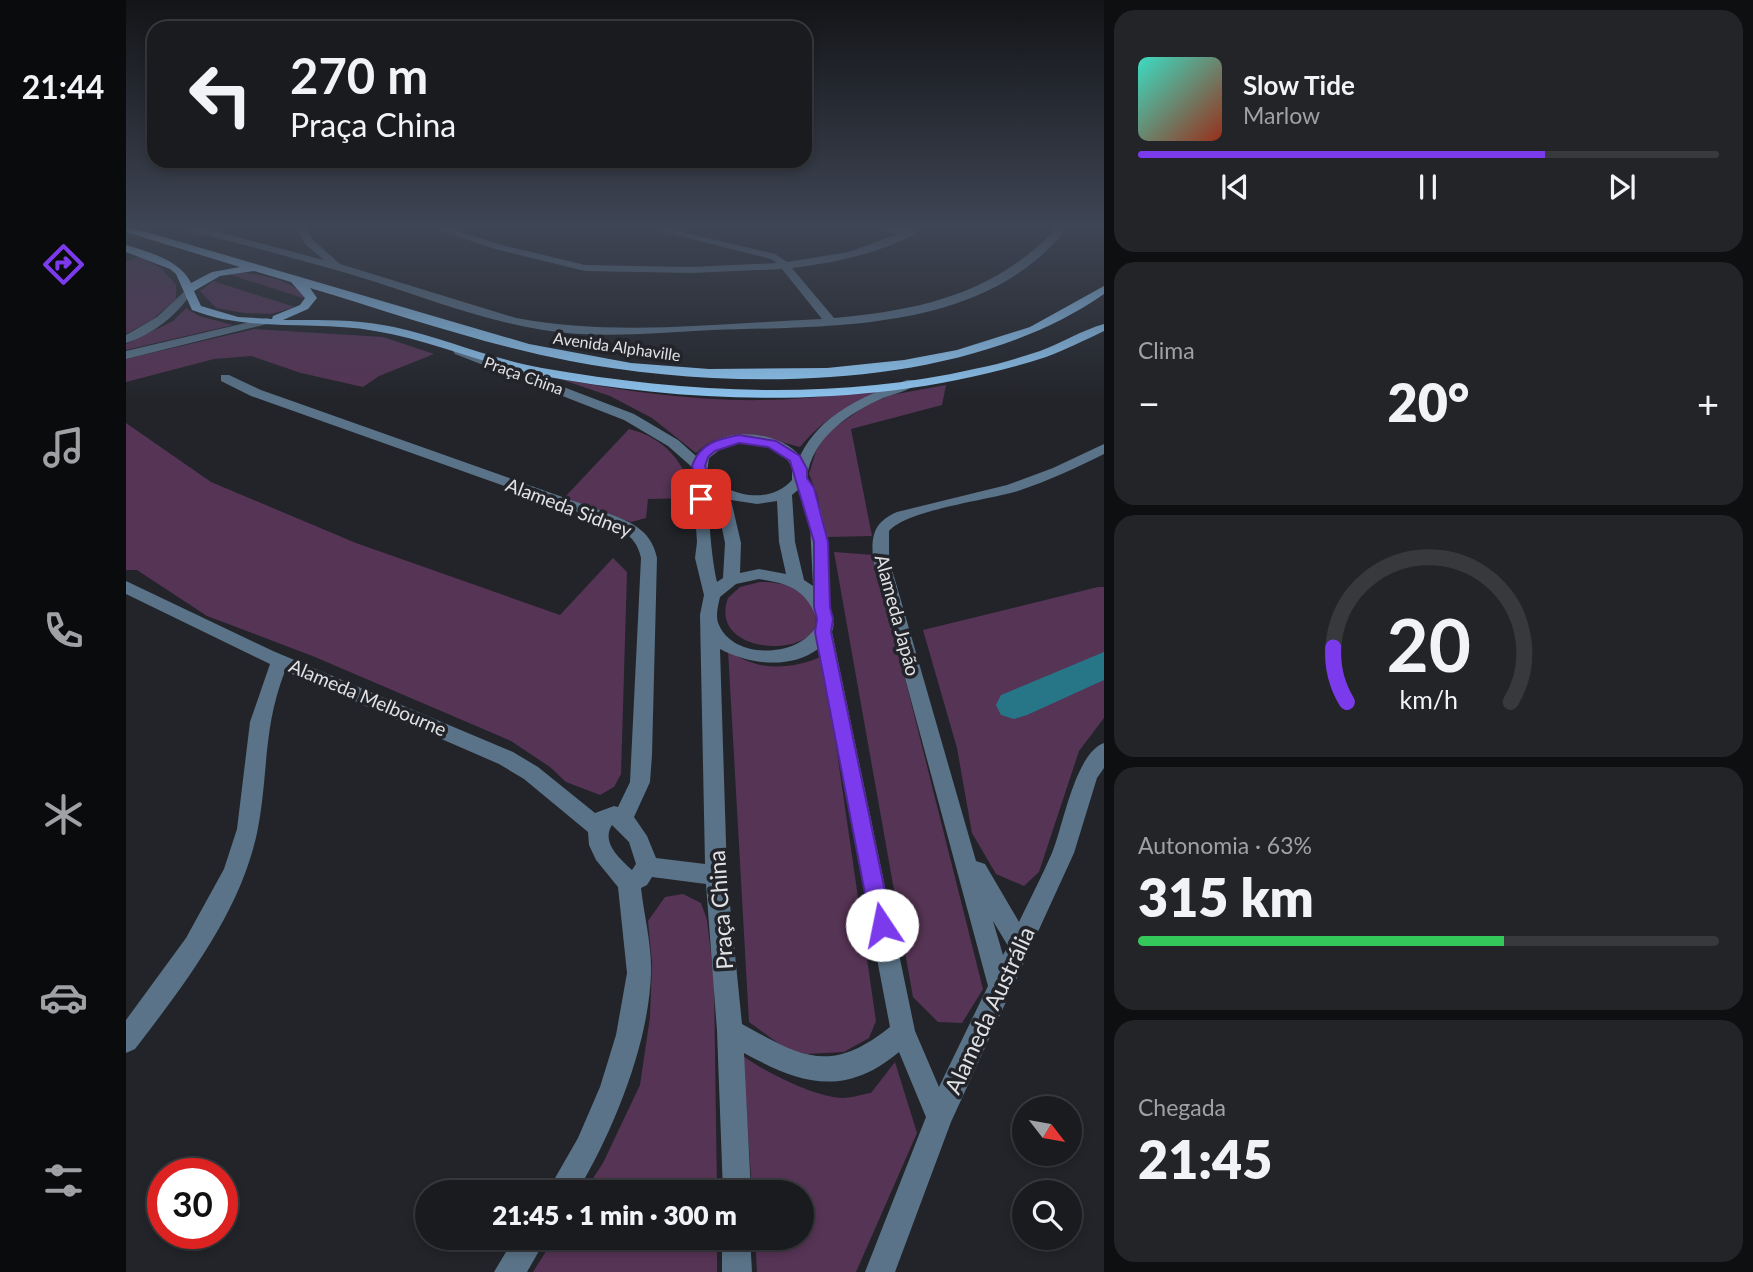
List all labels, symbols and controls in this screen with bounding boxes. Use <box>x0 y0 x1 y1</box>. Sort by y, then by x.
text: 270 m <box>290 46 428 104</box>
icon: left <box>175 49 266 140</box>
text: 21:44 <box>22 67 104 106</box>
text: Slow Tide <box>1243 69 1355 101</box>
text: Marlow <box>1243 101 1320 129</box>
text: Praça China <box>290 105 456 144</box>
icon: previous <box>1216 168 1254 206</box>
icon: pause <box>1409 168 1447 206</box>
icon: next <box>1603 168 1641 206</box>
icon: directions <box>39 240 88 289</box>
street label: Avenida Alphaville <box>552 328 682 364</box>
text: Clima <box>1138 336 1195 364</box>
street label: Praça China <box>482 352 566 398</box>
text: 20° <box>1388 371 1469 433</box>
text: − <box>1138 380 1160 426</box>
text: + <box>1697 380 1719 426</box>
icon: music <box>39 423 88 472</box>
pin <box>671 469 731 529</box>
street label: Alameda Sidney <box>503 472 635 542</box>
icon: arrive <box>682 480 720 518</box>
street label: Alameda Japão <box>871 552 925 678</box>
text: 20 <box>1386 600 1471 688</box>
icon: phone <box>39 606 88 655</box>
street label: Alameda Melbourne <box>286 653 450 741</box>
text: km/h <box>1399 684 1458 714</box>
icon: climate <box>39 790 88 839</box>
text: Autonomia · 63% <box>1138 831 1312 859</box>
street label: Praça China <box>702 849 738 971</box>
text: 315 km <box>1138 866 1314 928</box>
position arrow <box>845 888 919 962</box>
street label: Alameda Austrália <box>938 922 1040 1098</box>
icon: car <box>39 973 88 1022</box>
text: Chegada <box>1138 1093 1226 1121</box>
north arrow <box>1012 1096 1082 1166</box>
map controls <box>1012 1096 1082 1250</box>
text: 21:45 <box>1138 1128 1272 1190</box>
icon: filters <box>39 1156 88 1205</box>
speed limit sign: 30 <box>147 1158 238 1249</box>
button: search <box>1012 1180 1082 1250</box>
text: 21:45 · 1 min · 300 m <box>492 1199 737 1231</box>

